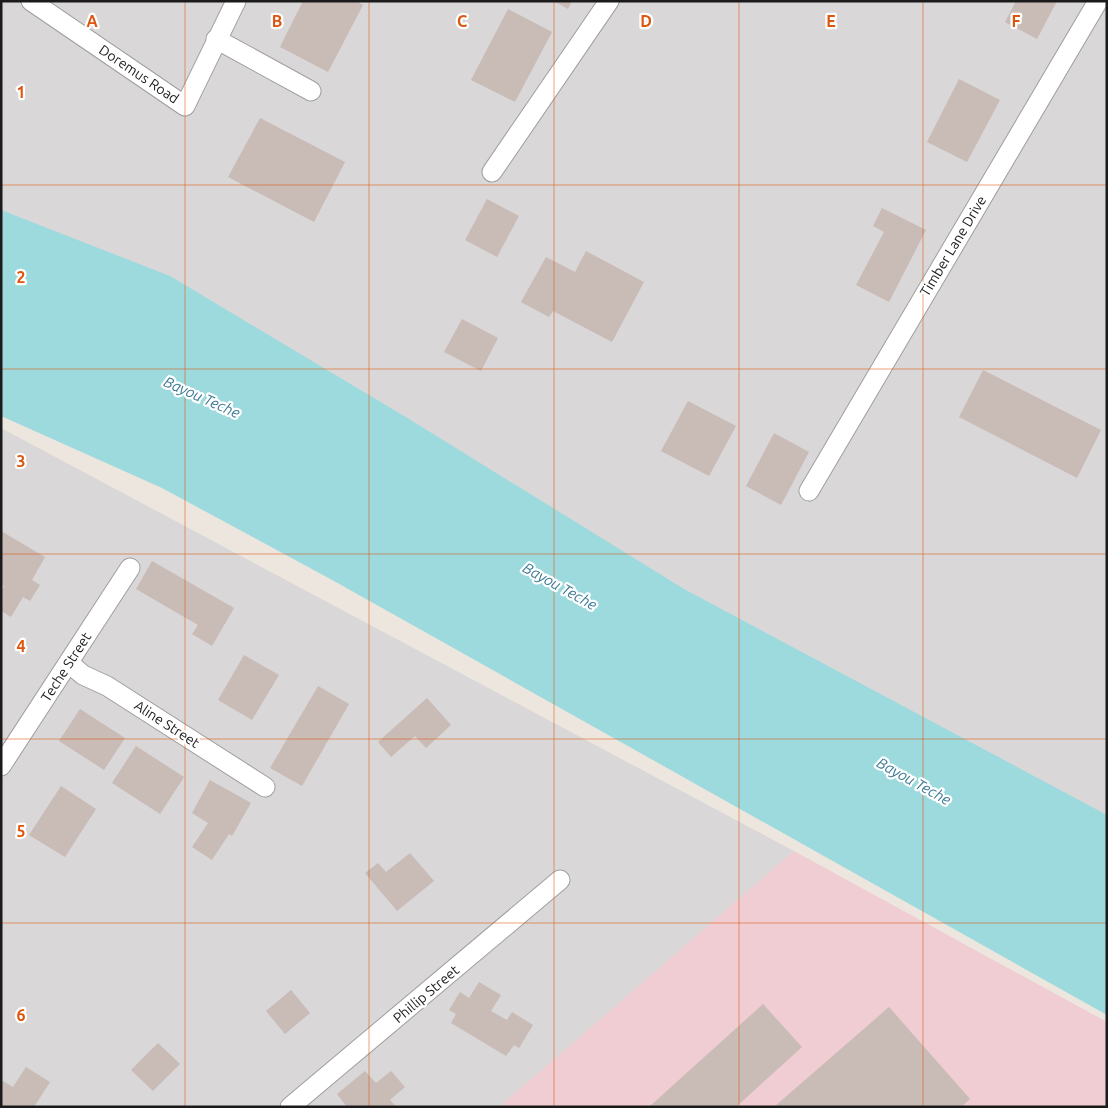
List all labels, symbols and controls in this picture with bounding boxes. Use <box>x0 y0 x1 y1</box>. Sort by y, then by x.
text: A <box>86 12 98 30</box>
text: B <box>272 12 282 30</box>
text: C <box>457 12 467 30</box>
text: D <box>640 12 652 30</box>
text: E <box>826 12 836 30</box>
text: F <box>1012 12 1021 30</box>
street label: Doremus Road <box>96 41 182 107</box>
text: 1 <box>16 83 26 101</box>
street label: Timber Lane Drive <box>917 193 989 299</box>
text: 2 <box>16 268 26 286</box>
water label: Bayou Teche <box>161 373 243 422</box>
text: 3 <box>16 452 26 470</box>
water label: Bayou Teche <box>520 559 600 613</box>
street label: Teche Street <box>38 629 95 705</box>
text: 4 <box>16 637 26 655</box>
street label: Aline Street <box>132 697 203 751</box>
water label: Bayou Teche <box>874 754 954 808</box>
text: 5 <box>16 822 26 840</box>
street label: Phillip Street <box>390 962 463 1026</box>
text: 6 <box>16 1006 26 1024</box>

